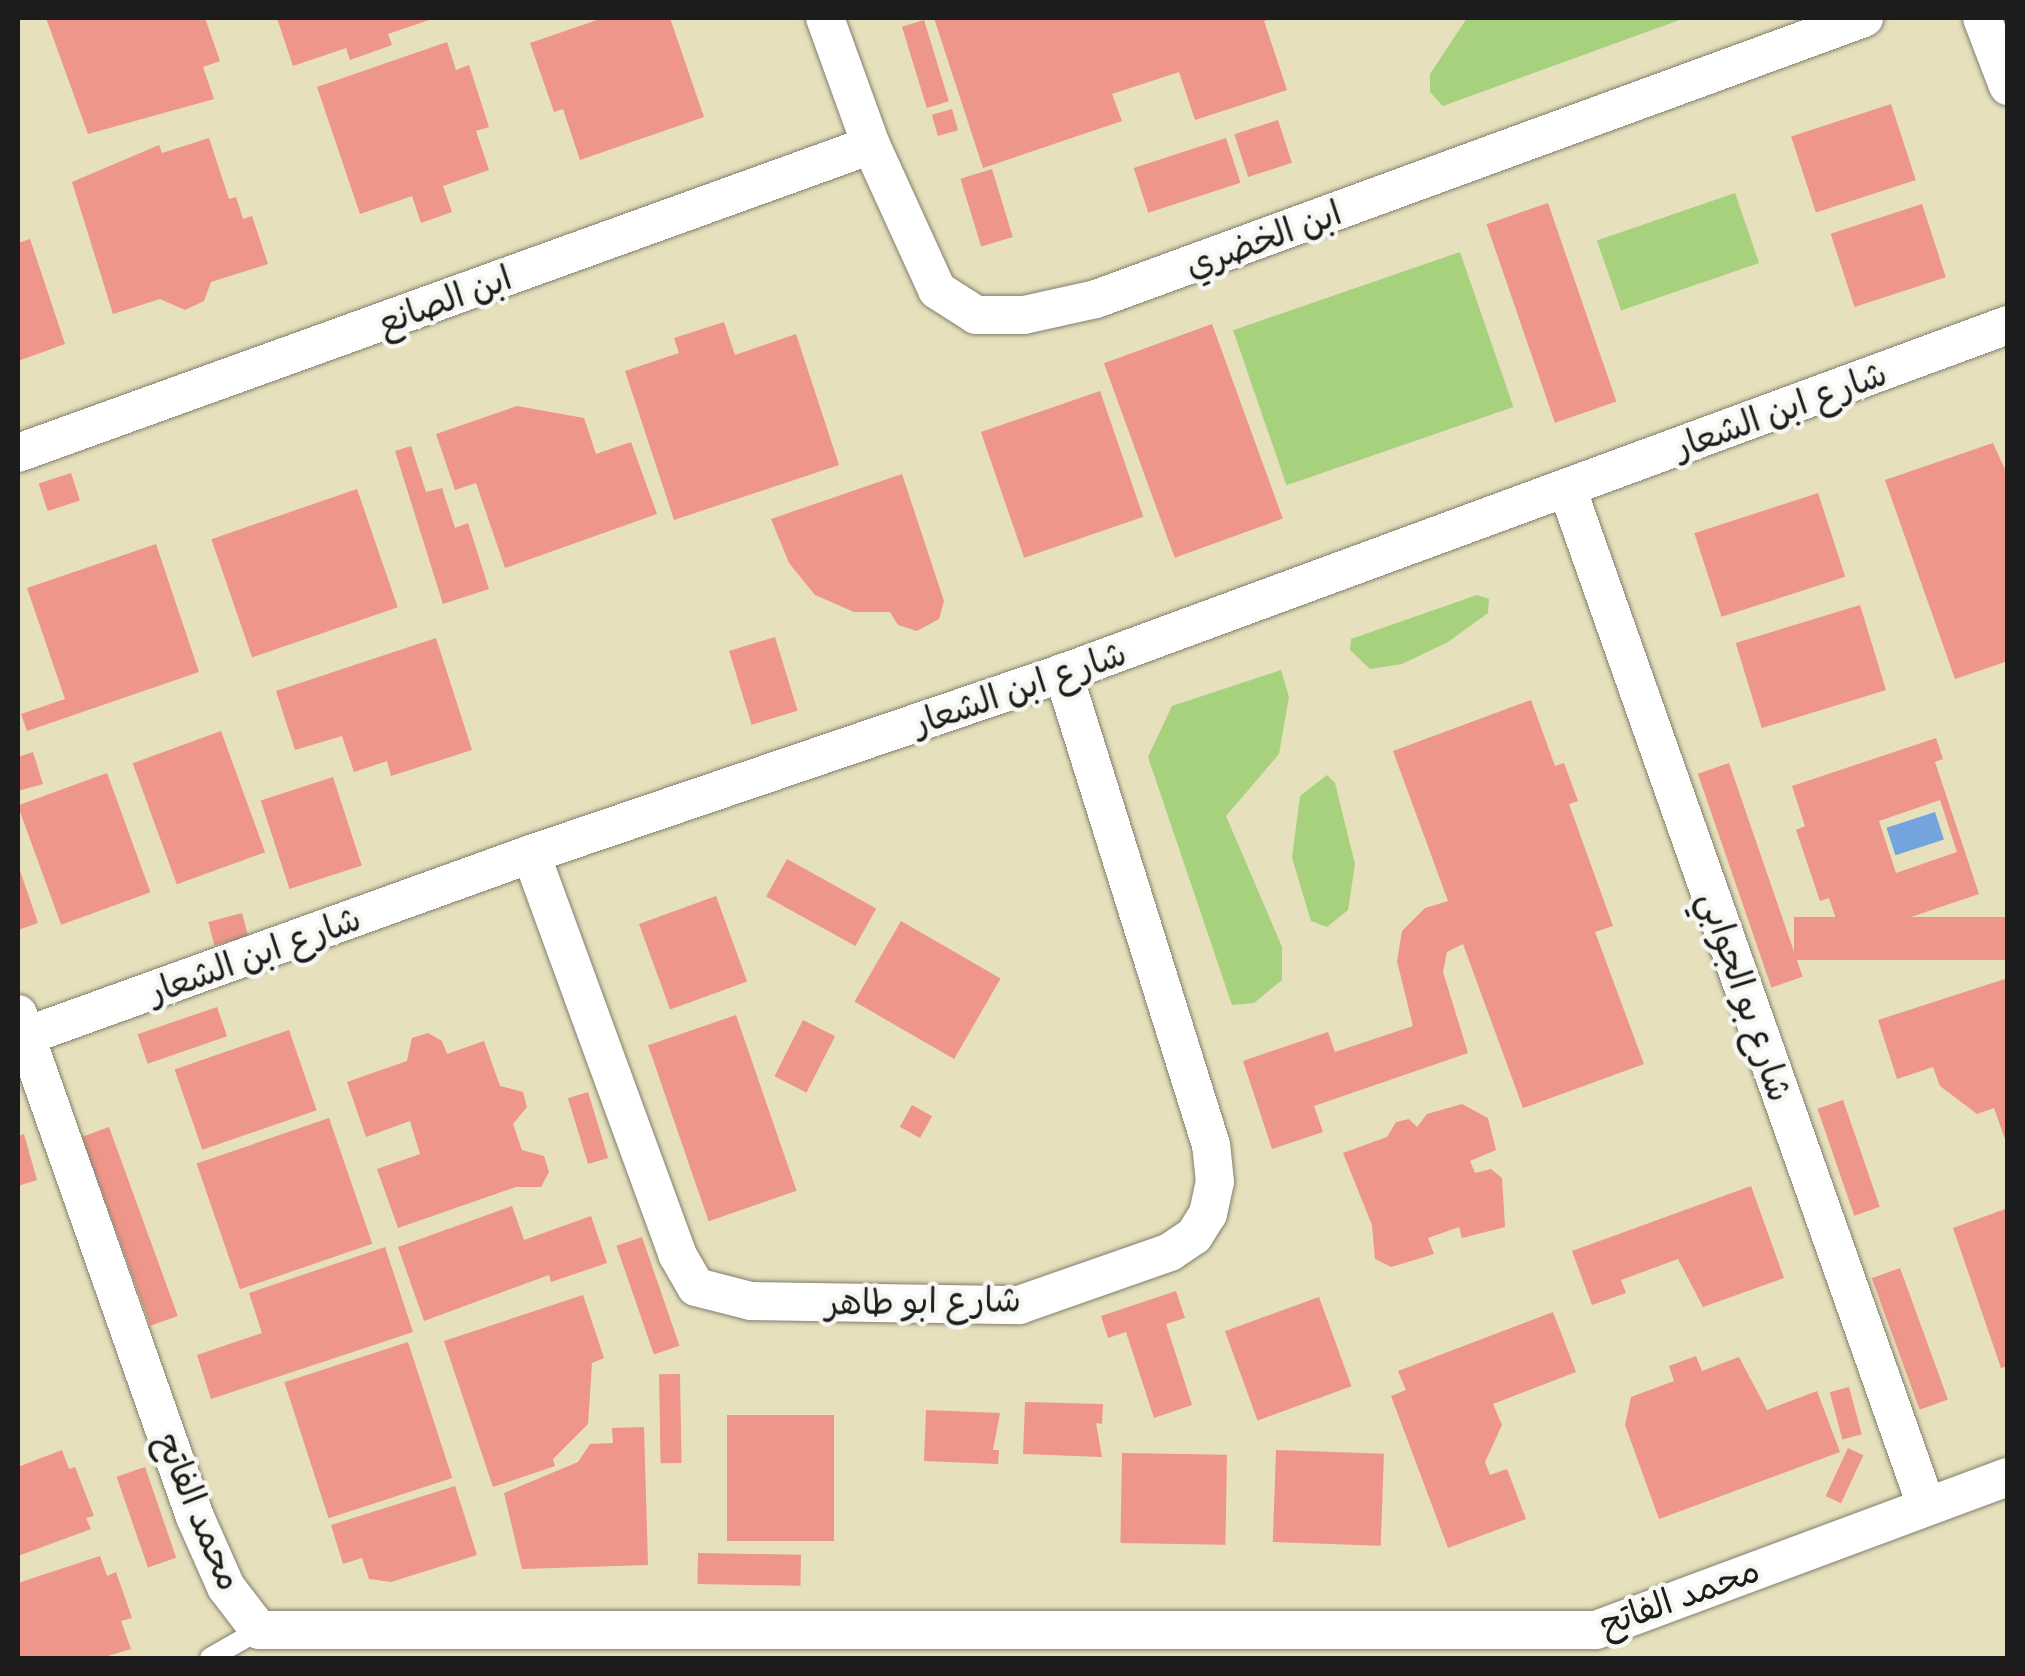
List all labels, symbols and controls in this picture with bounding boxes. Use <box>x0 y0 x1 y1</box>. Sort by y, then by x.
street label: ابن الخضري <box>1179 190 1347 286</box>
street label: ابن الصانع <box>371 255 517 343</box>
street label: شارع ابن الشعار <box>1668 351 1892 467</box>
street label: شارع ابن الشعار <box>907 631 1131 743</box>
street label: شارع بو الجوابي <box>1691 885 1803 1107</box>
street label: شارع ابن الشعار <box>142 896 366 1012</box>
street label: شارع ابو طاهر <box>825 1277 1021 1323</box>
street label: محمد الفاتح <box>148 1426 252 1596</box>
street label: محمد الفاتح <box>1593 1548 1765 1644</box>

